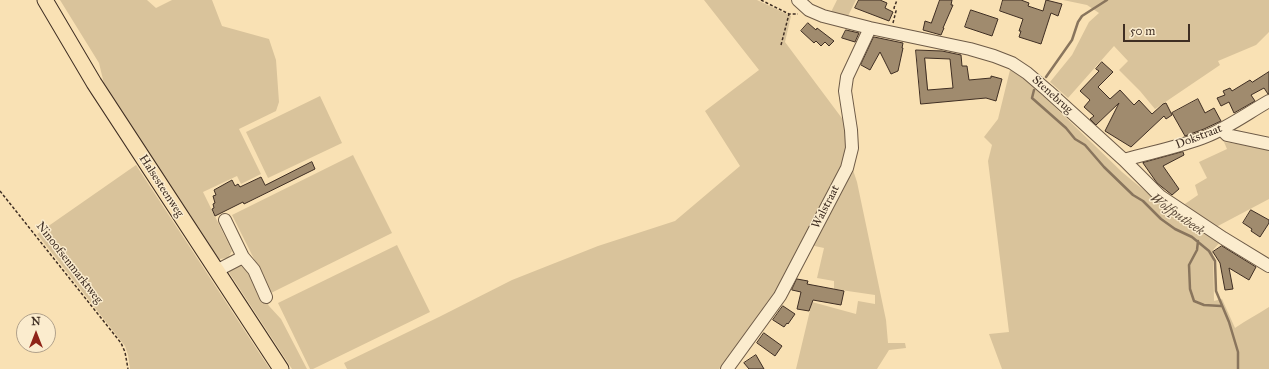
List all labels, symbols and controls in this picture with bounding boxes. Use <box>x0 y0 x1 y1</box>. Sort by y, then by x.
scale bar <box>1125 16 1192 42</box>
text: 50 m <box>1130 24 1155 38</box>
street label: Stenebrug <box>1029 73 1075 117</box>
street label: Dokstraat <box>1174 122 1224 152</box>
street label: Halsesteenweg <box>136 152 186 220</box>
street label: Walstraat <box>809 183 843 231</box>
water label: Wolfputbeek <box>1147 191 1207 239</box>
street label: Ninoofsenmarktweg <box>33 219 105 307</box>
north arrow <box>16 313 56 353</box>
text: N <box>31 315 41 328</box>

